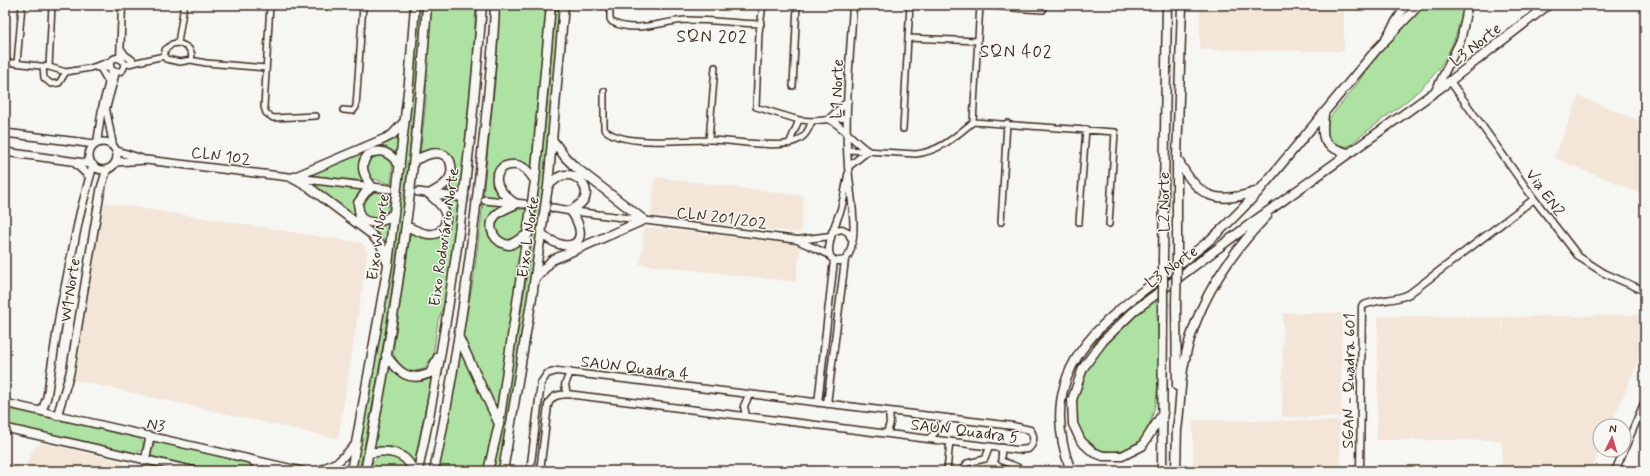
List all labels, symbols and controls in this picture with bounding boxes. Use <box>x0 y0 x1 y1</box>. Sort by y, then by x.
street label: L3 Norte <box>1446 18 1506 72</box>
district label: SQN 202 <box>676 26 748 48</box>
district label: SQN 402 <box>980 41 1052 63</box>
street label: L1 Norte <box>826 59 849 119</box>
street label: CLN 102 <box>190 142 252 171</box>
street label: Via EN2 <box>1520 165 1569 221</box>
street label: Eixo Rodoviário Norte <box>424 166 465 308</box>
street label: L2 Norte <box>1154 172 1175 232</box>
street label: Eixo W Norte <box>362 193 395 282</box>
street label: Eixo L Norte <box>512 195 545 279</box>
street label: CLN 201/202 <box>675 203 769 235</box>
street label: L3 Norte <box>1142 241 1202 293</box>
street label: W1 Norte <box>55 257 86 324</box>
street label: SGAN - Quadra 601 <box>1338 313 1361 449</box>
street label: SAUN Quadra 4 <box>580 351 690 386</box>
street label: N3 <box>145 413 167 438</box>
street label: SAUN Quadra 5 <box>909 414 1020 449</box>
north arrow <box>1592 418 1632 458</box>
text: N <box>1609 422 1617 436</box>

